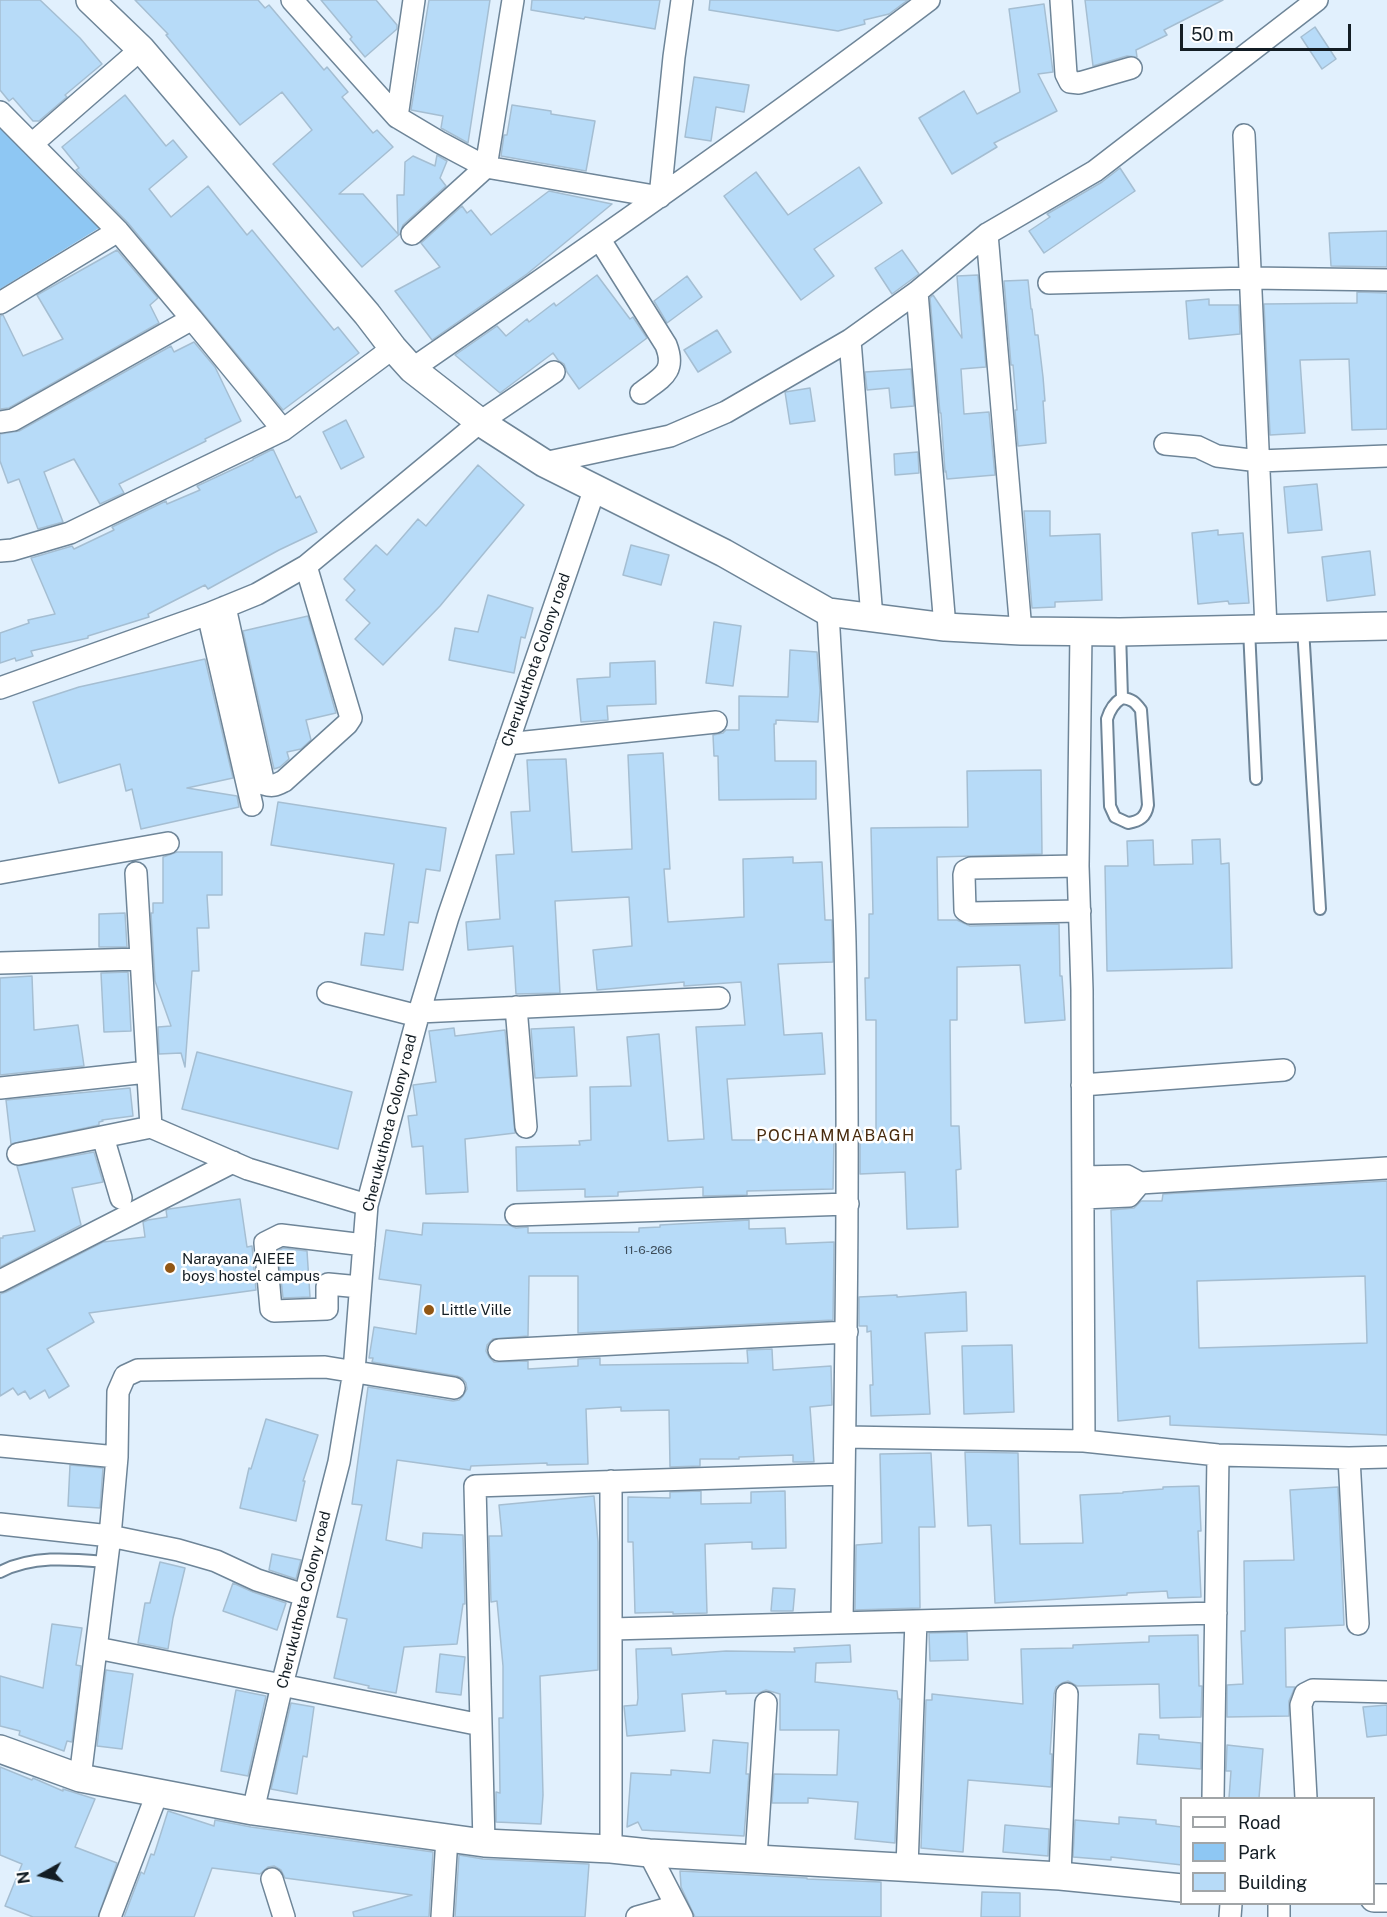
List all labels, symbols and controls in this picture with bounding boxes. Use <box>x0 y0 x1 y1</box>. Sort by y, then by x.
scale bar <box>1183 12 1354 50</box>
text: 50 m <box>1191 24 1234 45</box>
street label: Cherukuthota Colony road <box>498 571 574 749</box>
street label: Cherukuthota Colony road <box>359 1032 421 1214</box>
district label: POCHAMMABAGH <box>756 1126 916 1146</box>
house number: 11-6-266 <box>624 1243 672 1257</box>
place label: Narayana AIEEE boys hostel campus <box>182 1250 320 1285</box>
marker: Narayana AIEEE boys hostel campus <box>163 1261 177 1275</box>
place label: Little Ville <box>441 1301 511 1319</box>
marker: Little Ville <box>422 1303 436 1317</box>
street label: Cherukuthota Colony road <box>273 1509 335 1691</box>
legend <box>1180 1797 1375 1905</box>
text: Road <box>1238 1812 1281 1833</box>
text: Park <box>1238 1842 1276 1863</box>
north arrow <box>12 1845 72 1905</box>
text: N <box>13 1870 34 1885</box>
text: Building <box>1238 1872 1307 1893</box>

